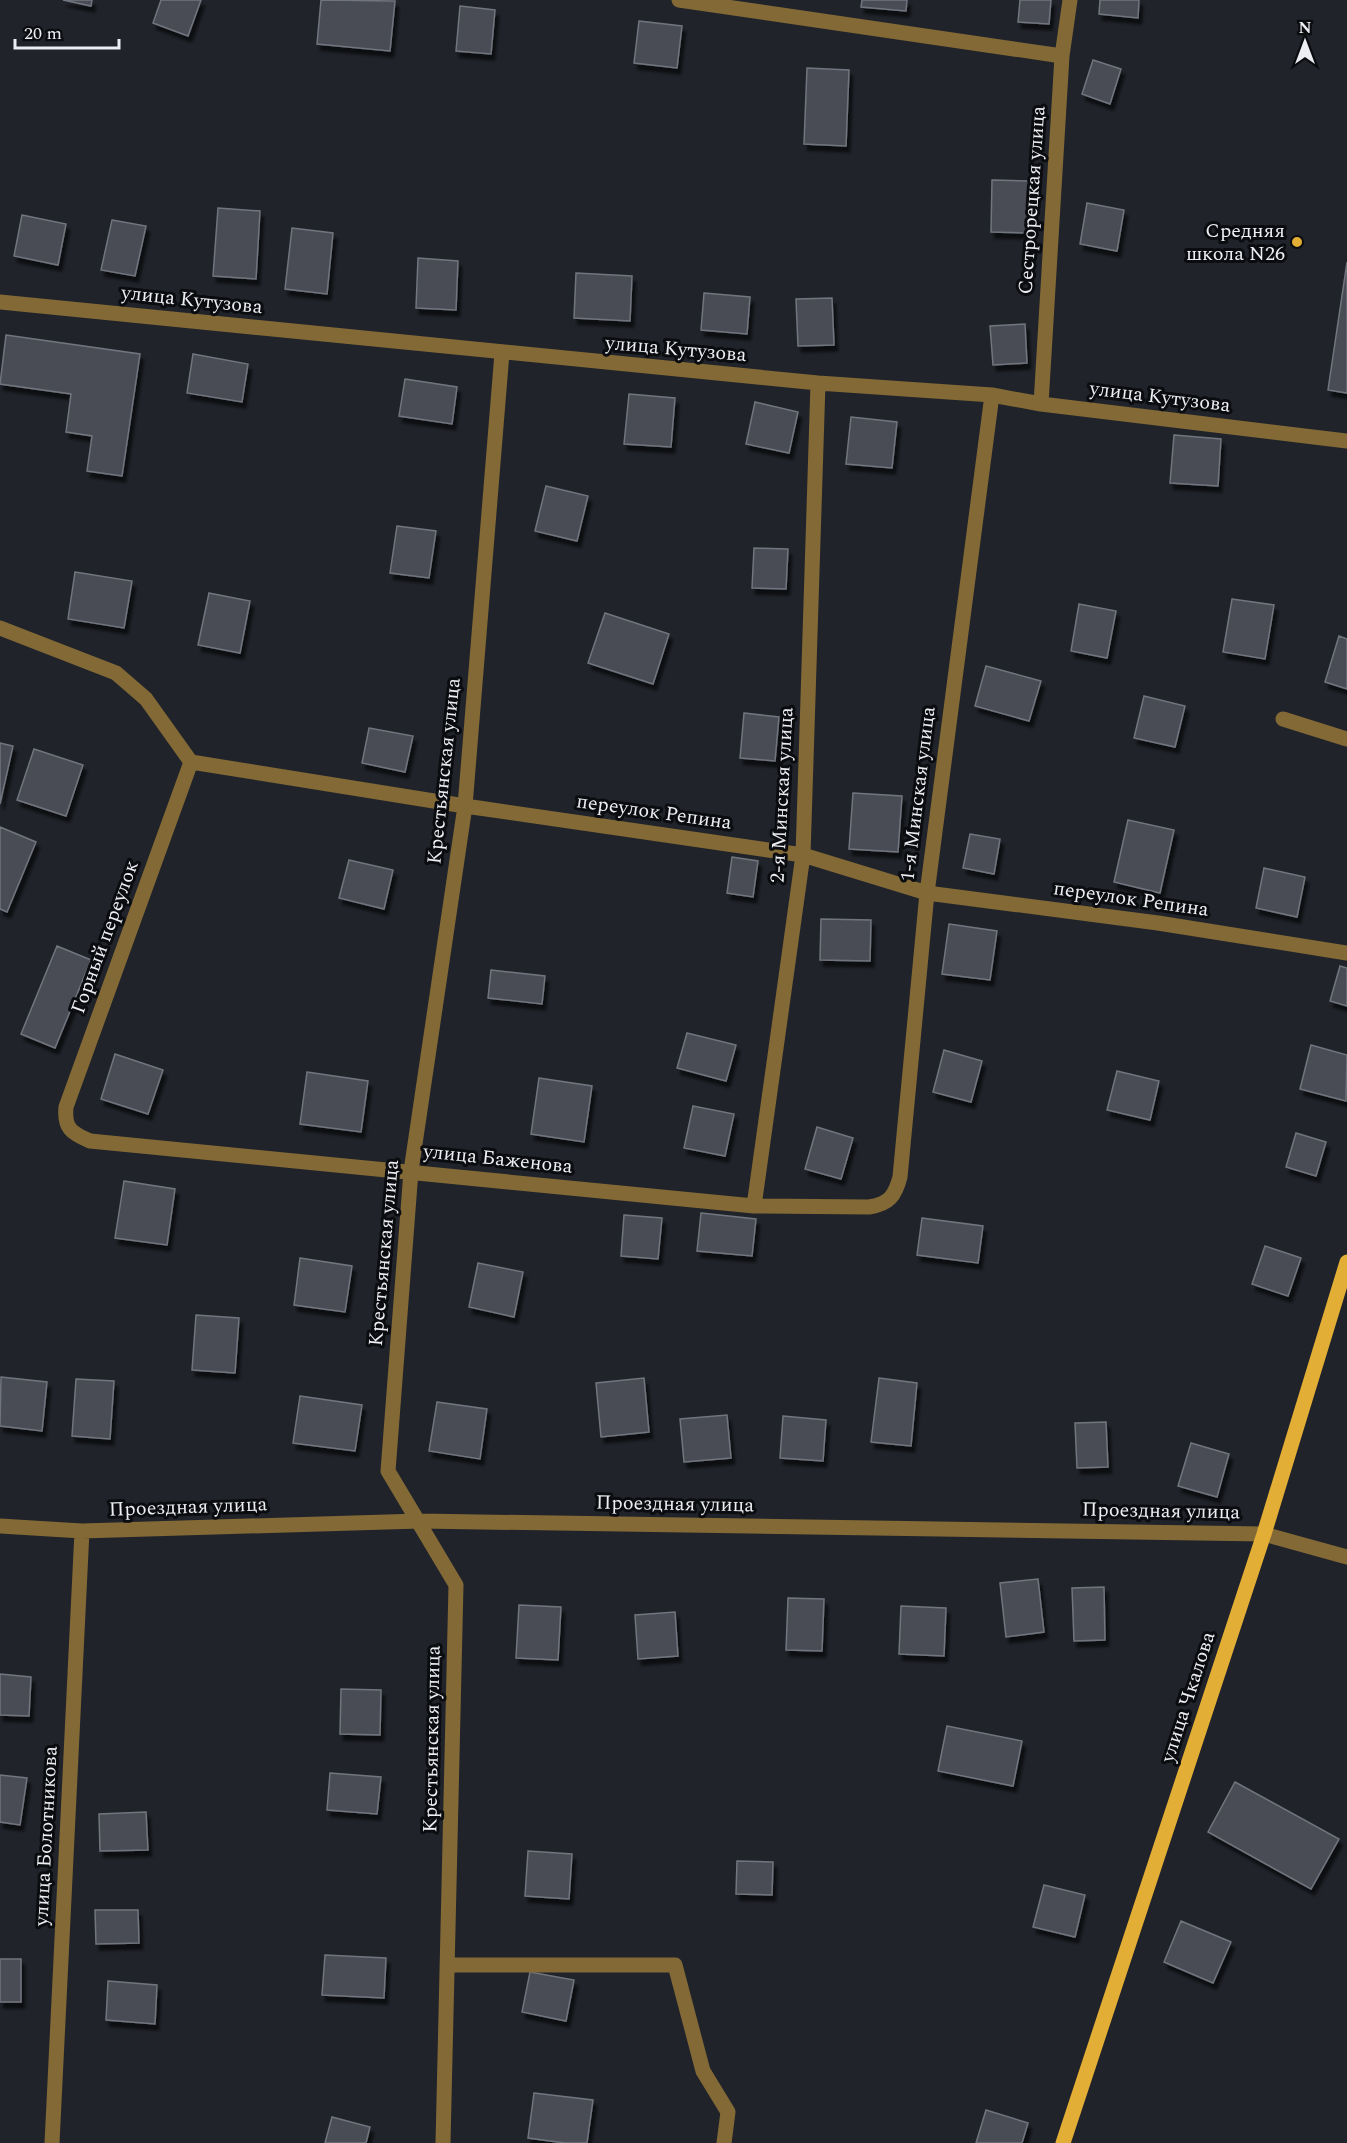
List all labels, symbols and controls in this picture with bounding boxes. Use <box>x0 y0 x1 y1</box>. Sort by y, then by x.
scale bar <box>15 12 118 50</box>
north arrow <box>1275 12 1335 72</box>
text: N <box>1298 16 1312 40</box>
text: 20 m <box>24 20 62 47</box>
street label: Сестрорецкая улица <box>1010 105 1054 295</box>
place label: Средняя школа N26 <box>1186 216 1285 269</box>
marker: Средняя школа N26 <box>1290 235 1304 249</box>
street label: улица Кутузова <box>119 278 264 322</box>
street label: улица Кутузова <box>603 328 748 370</box>
street label: улица Кутузова <box>1087 373 1232 421</box>
street label: Крестьянская улица <box>419 676 469 866</box>
street label: 1-я Минская улица <box>892 705 944 883</box>
street label: 2-я Минская улица <box>762 706 802 884</box>
street label: переулок Репина <box>574 786 734 838</box>
street label: Горный переулок <box>63 856 147 1018</box>
street label: переулок Репина <box>1051 873 1211 925</box>
street label: улица Баженова <box>421 1136 574 1182</box>
street label: Крестьянская улица <box>361 1158 407 1348</box>
street label: Проездная улица <box>596 1488 755 1520</box>
street label: Проездная улица <box>108 1489 268 1525</box>
street label: Проездная улица <box>1082 1495 1241 1527</box>
street label: улица Чкалова <box>1152 1627 1223 1767</box>
street label: Крестьянская улица <box>415 1645 449 1833</box>
street label: улица Болотникова <box>26 1745 66 1928</box>

